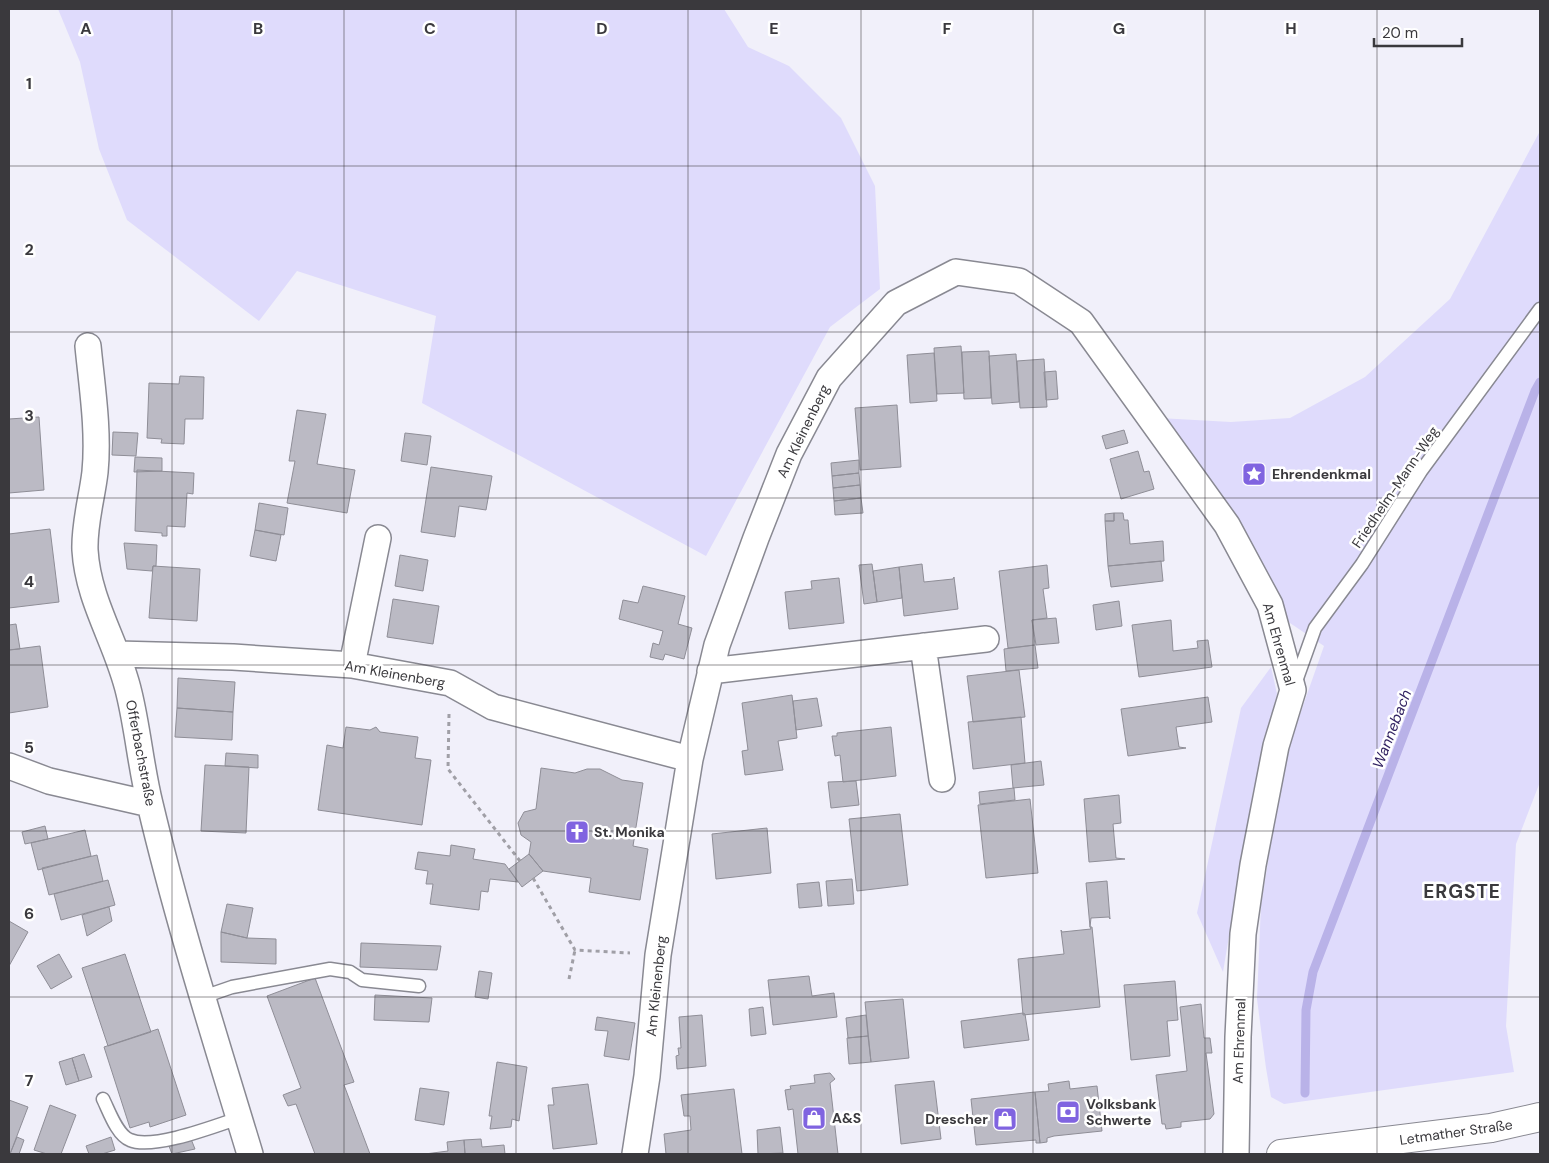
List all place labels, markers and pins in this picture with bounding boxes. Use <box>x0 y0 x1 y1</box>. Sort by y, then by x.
place icon: Ehrendenkmal <box>1241 461 1267 487</box>
place label: Ehrendenkmal <box>1272 465 1371 483</box>
church icon: St. Monika <box>564 819 590 845</box>
place label: St. Monika <box>594 823 665 841</box>
place label: Volksbank Schwerte <box>1086 1095 1157 1129</box>
bank icon: Volksbank Schwerte <box>1055 1099 1081 1125</box>
shop icon: A&S <box>801 1105 827 1131</box>
shop icon: Drescher <box>992 1106 1018 1132</box>
place label: A&S <box>832 1109 861 1127</box>
place label: Drescher <box>925 1110 988 1128</box>

